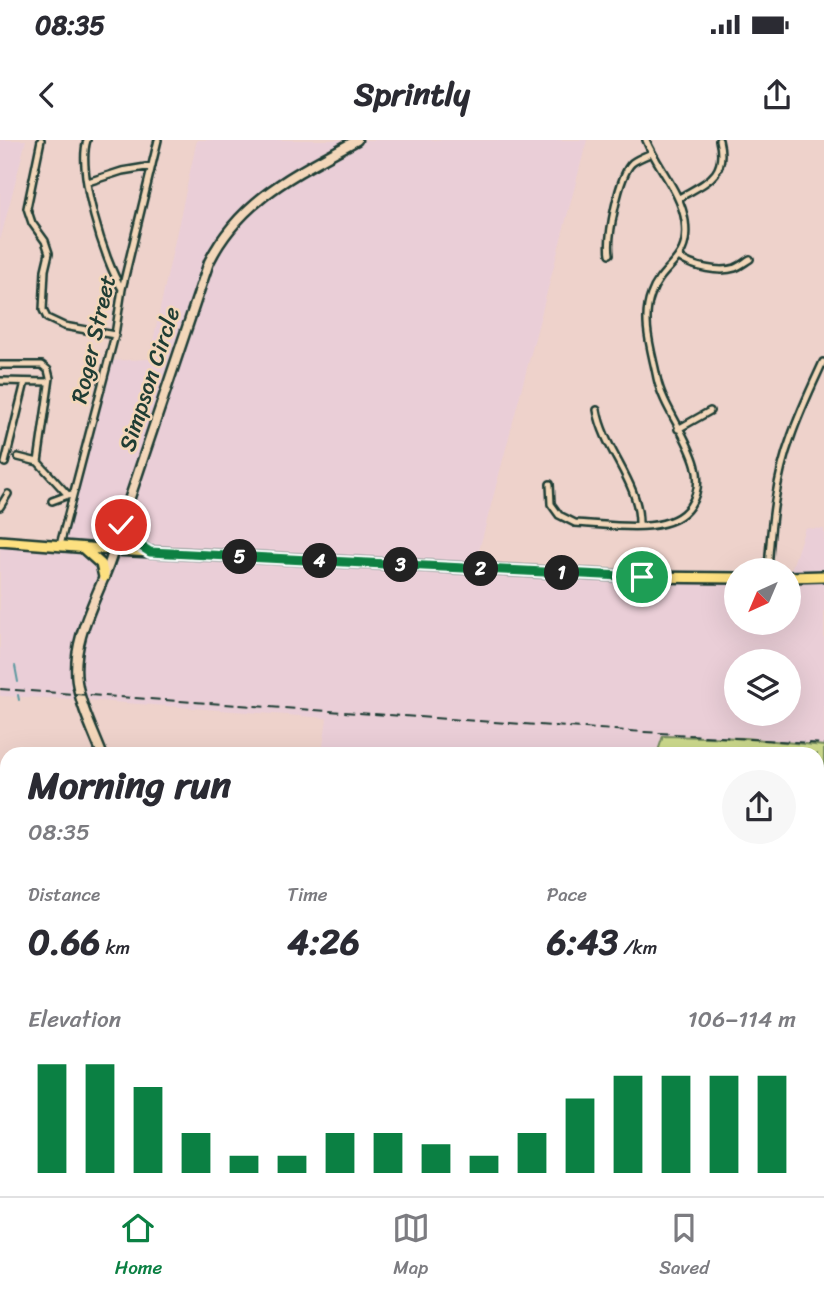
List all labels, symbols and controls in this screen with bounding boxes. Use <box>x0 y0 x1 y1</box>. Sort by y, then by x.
text: 08:35 <box>35 2 105 48</box>
text: Sprintly <box>354 66 470 123</box>
icon: back <box>28 76 66 114</box>
icon: share <box>758 76 796 114</box>
street label: Roger Street <box>59 271 128 407</box>
street label: Simpson Circle <box>107 301 192 457</box>
pin <box>91 495 151 555</box>
icon: check <box>102 506 140 544</box>
pin: 5 <box>222 540 258 574</box>
text: 5 <box>234 540 245 573</box>
pin: 4 <box>302 544 338 578</box>
text: 4 <box>314 544 325 577</box>
pin <box>612 547 672 607</box>
pin: 3 <box>384 548 418 582</box>
text: 3 <box>395 548 406 581</box>
pin: 2 <box>463 552 498 586</box>
text: 2 <box>475 552 486 585</box>
pin: 1 <box>544 556 580 590</box>
text: 1 <box>557 556 566 589</box>
icon: arrive <box>623 558 661 596</box>
north arrow <box>724 558 802 635</box>
map controls <box>724 558 801 726</box>
button: layers <box>724 649 801 726</box>
text: Morning run <box>28 752 231 819</box>
button: share <box>722 770 796 844</box>
text: 08:35 <box>28 812 90 853</box>
text: Distance <box>28 878 100 911</box>
text: Time <box>287 878 328 911</box>
text: Pace <box>547 878 587 911</box>
text: 0.66 <box>28 911 100 973</box>
text: 4:26 <box>287 911 360 973</box>
text: 6:43 <box>547 911 618 973</box>
text: km <box>100 931 130 964</box>
text: /km <box>618 931 657 964</box>
text: Elevation <box>28 999 121 1040</box>
text: 106–114 m <box>688 999 796 1040</box>
tab: Home <box>115 1209 162 1284</box>
tab: Map <box>392 1209 430 1284</box>
tab: Saved <box>659 1209 709 1284</box>

